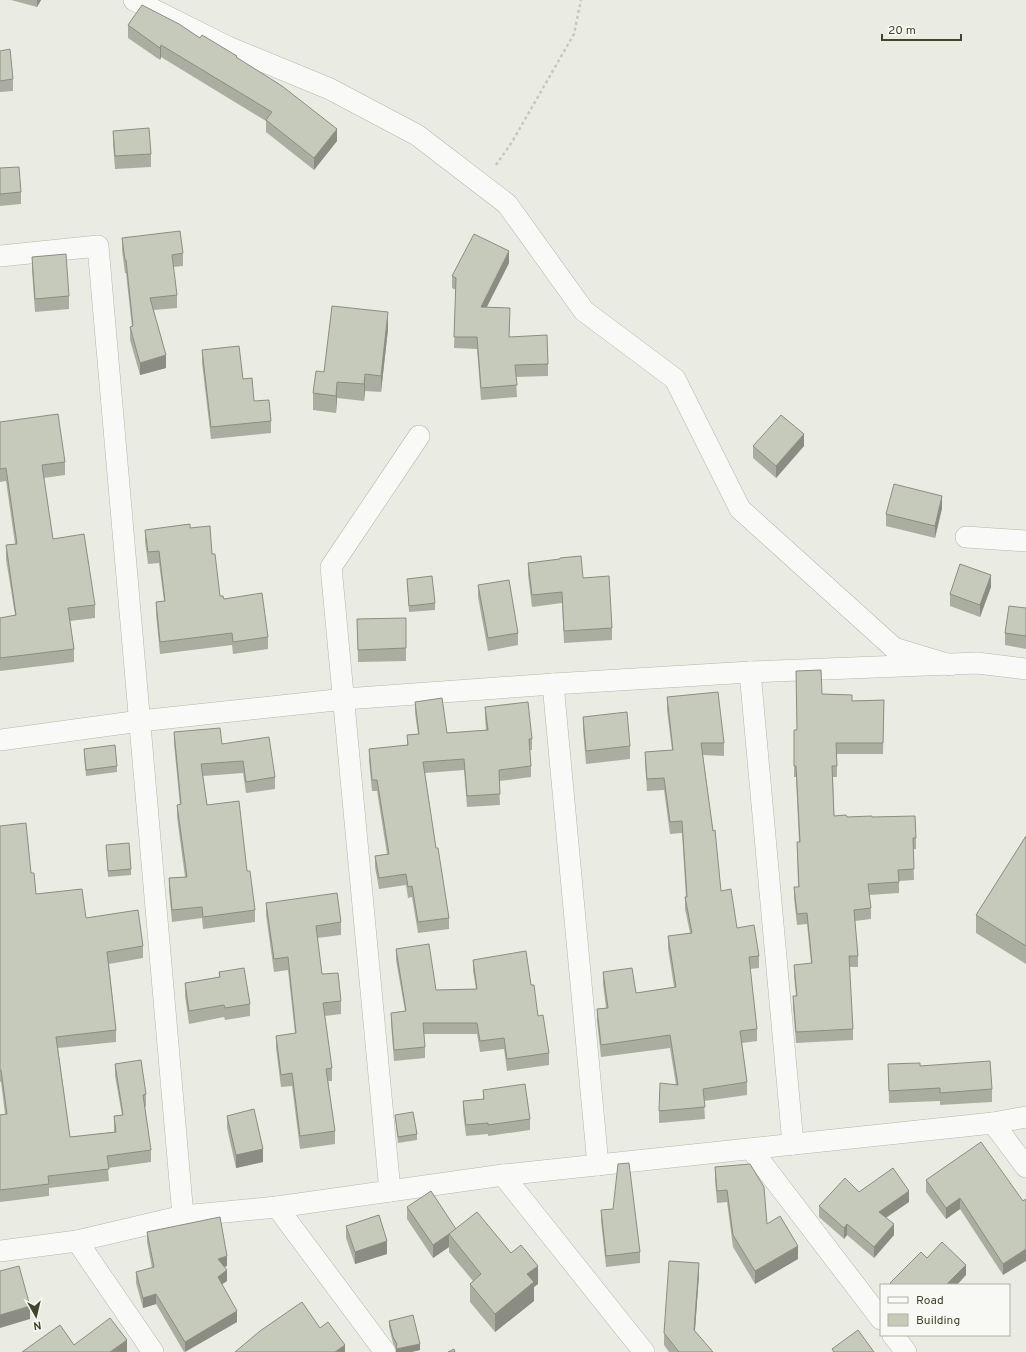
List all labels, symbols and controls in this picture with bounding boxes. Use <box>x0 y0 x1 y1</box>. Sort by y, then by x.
scale bar <box>882 16 961 42</box>
text: 20 m <box>888 23 916 39</box>
legend <box>880 1284 1010 1336</box>
text: Road <box>916 1293 944 1309</box>
north arrow <box>16 1296 56 1336</box>
text: Building <box>916 1313 960 1329</box>
text: N <box>32 1317 42 1332</box>

